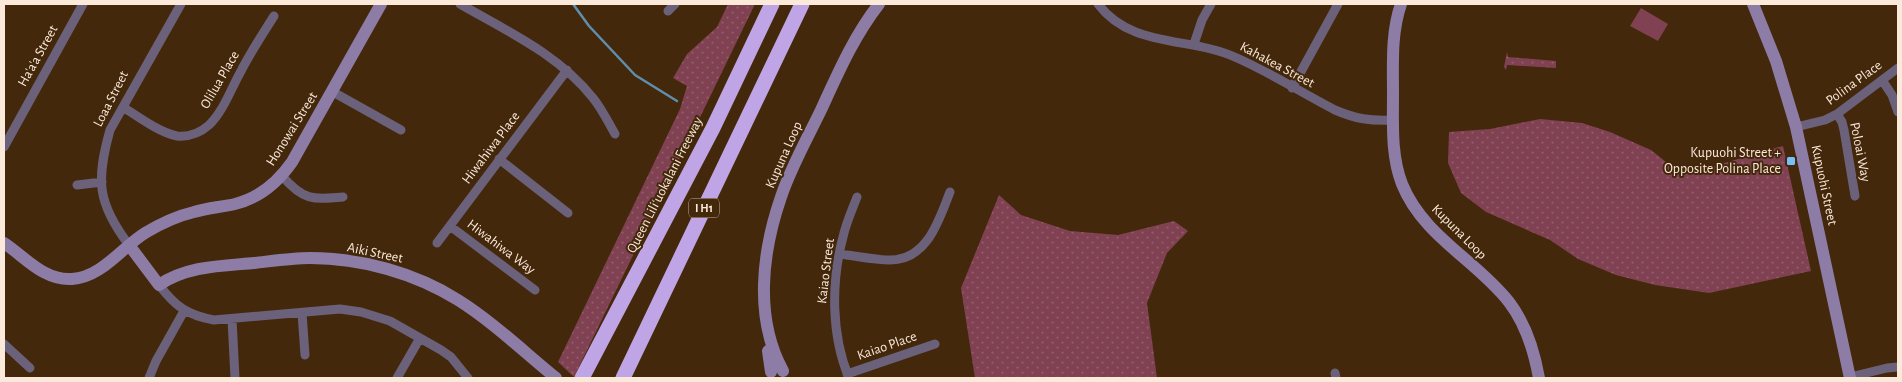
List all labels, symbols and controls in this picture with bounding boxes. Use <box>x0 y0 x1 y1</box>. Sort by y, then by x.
street label: Ha'a'a Street <box>15 23 61 89</box>
street label: Kahakea Street <box>1237 40 1317 91</box>
street label: Olilua Place <box>198 49 242 111</box>
street label: Polina Place <box>1823 58 1885 108</box>
street label: Loaa Street <box>91 68 131 129</box>
street label: Honowai Street <box>264 89 321 168</box>
street label: Hiwahiwa Place <box>459 109 523 187</box>
street label: Queen Liliʻuokalani Freeway <box>625 115 705 255</box>
street label: Kupuna Loop <box>763 120 805 190</box>
street label: Poloai Way <box>1847 121 1873 183</box>
street label: Kupuohi Street <box>1809 144 1839 227</box>
place label: Kupuohi Street + Opposite Polina Place <box>1664 146 1781 176</box>
marker: Kupuohi Street + Opposite Polina Place <box>1785 155 1797 167</box>
road number: I H1 <box>689 198 719 218</box>
street label: Kupuna Loop <box>1429 202 1489 262</box>
street label: Hiwahiwa Way <box>464 217 538 277</box>
street label: Kaiao Street <box>815 237 837 305</box>
street label: Aiki Street <box>346 240 405 266</box>
street label: Kaiao Place <box>855 329 919 363</box>

